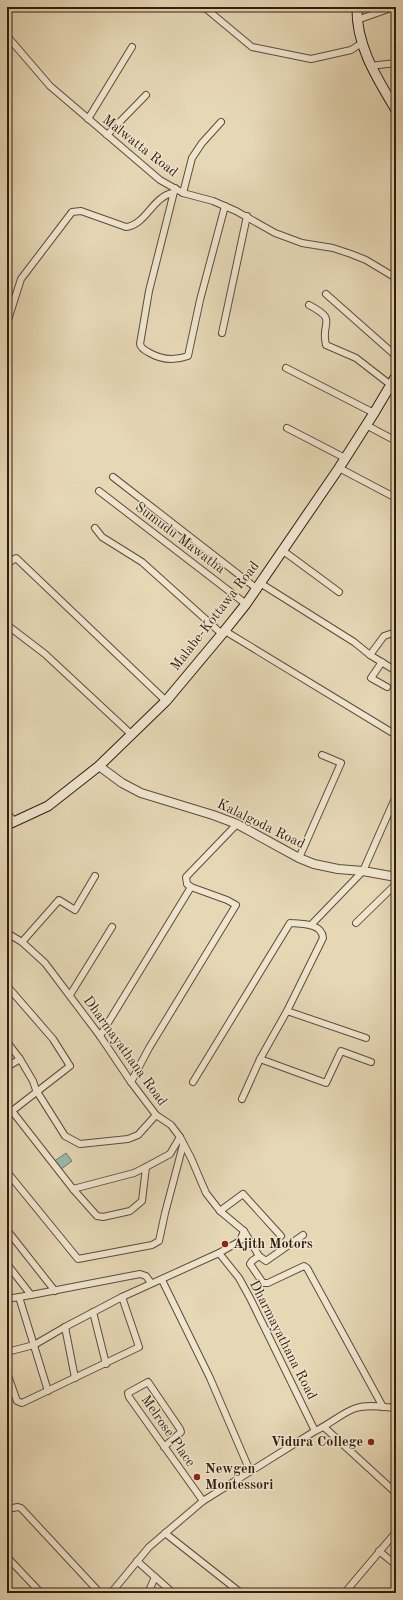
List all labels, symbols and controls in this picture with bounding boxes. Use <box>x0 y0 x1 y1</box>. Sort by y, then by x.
street label: Malwatta Road <box>100 112 180 180</box>
street label: Sumudu Mawatha <box>132 500 228 576</box>
street label: Malabe-Kottawa Road <box>168 559 262 673</box>
street label: Kalalgoda Road <box>215 797 307 851</box>
street label: Dharmayathana Road <box>81 994 169 1108</box>
place label: Ajith Motors <box>233 1237 313 1251</box>
marker: Ajith Motors <box>220 1239 230 1249</box>
street label: Dharmayathana Road <box>247 1278 319 1402</box>
street label: Melrose Place <box>138 1393 198 1469</box>
place label: Vidura College <box>271 1435 363 1449</box>
marker: Vidura College <box>366 1437 376 1447</box>
place label: Newgen Montessori <box>205 1462 273 1492</box>
marker: Newgen Montessori <box>192 1472 202 1482</box>

